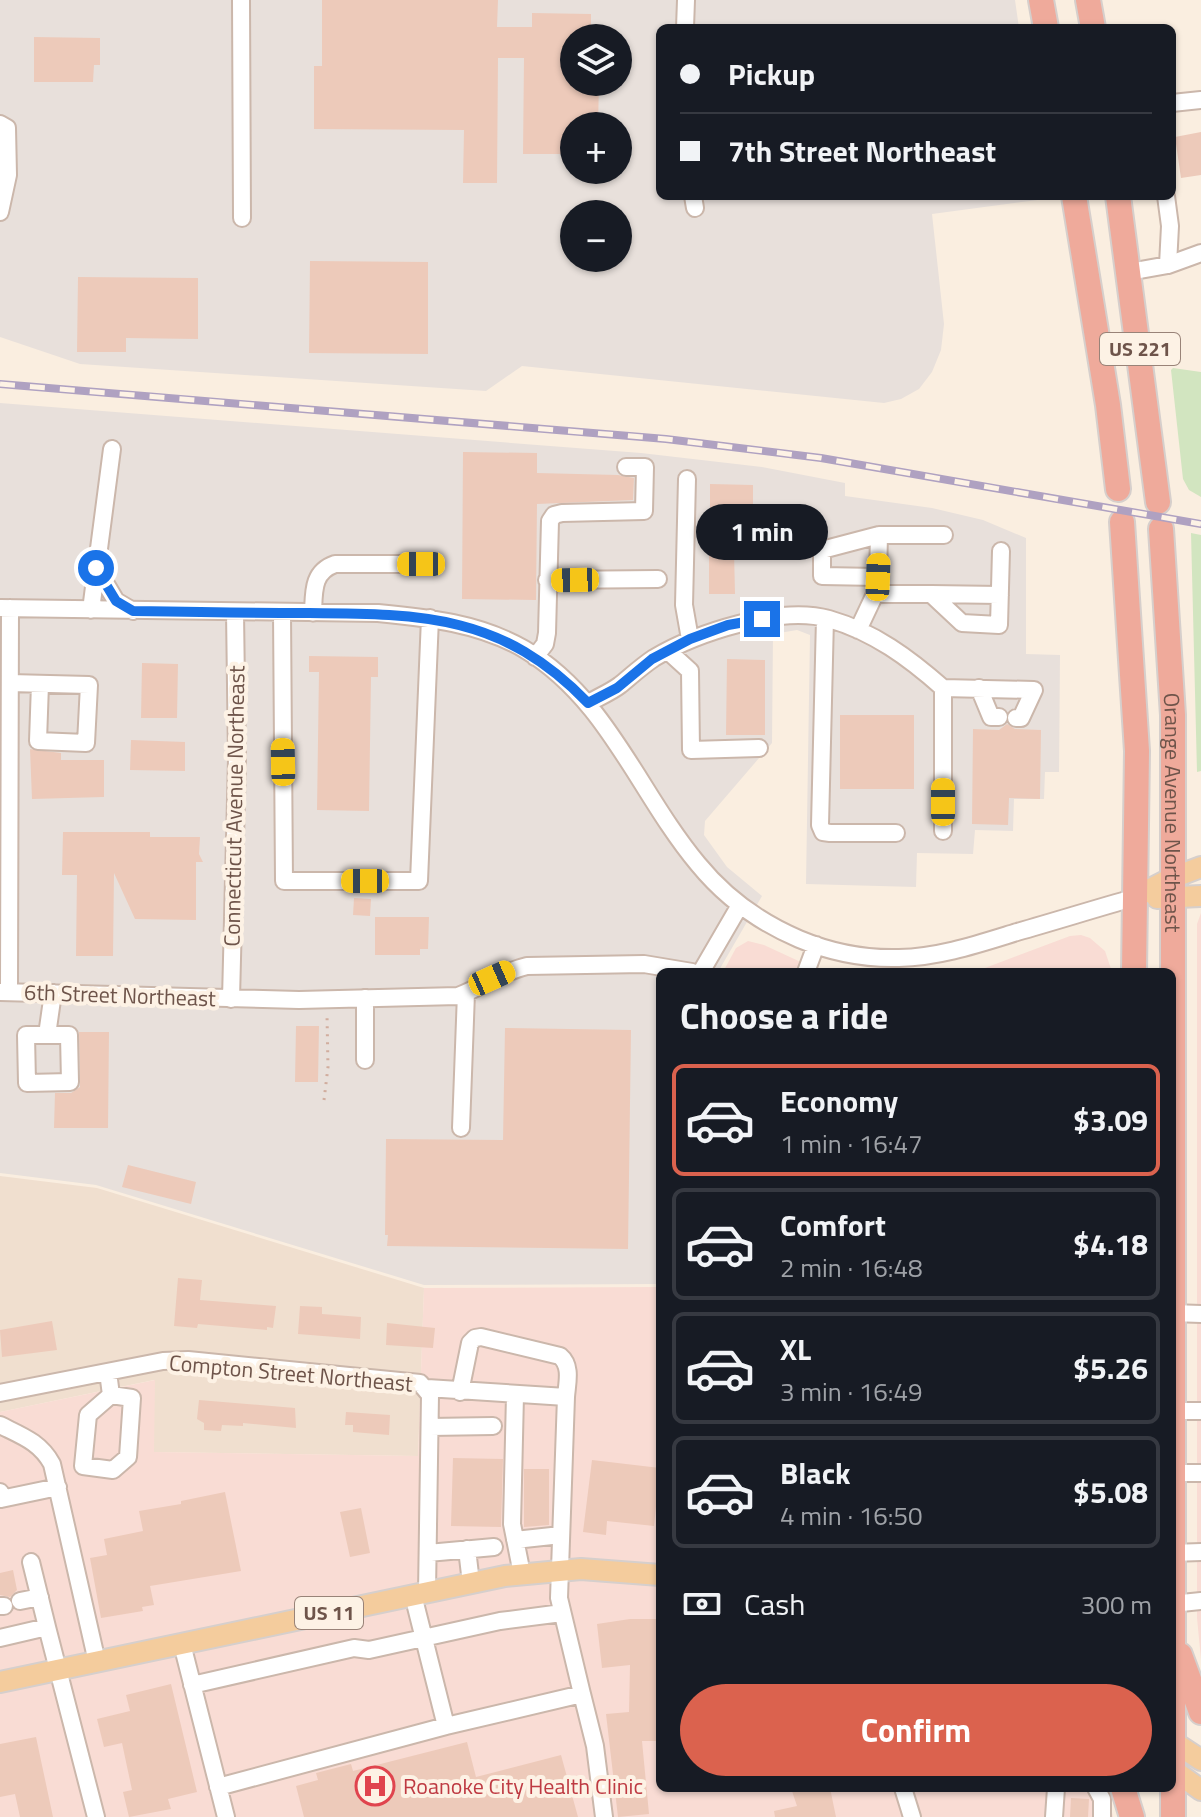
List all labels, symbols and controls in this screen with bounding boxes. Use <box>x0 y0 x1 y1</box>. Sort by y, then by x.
map controls <box>560 24 632 272</box>
button: layers <box>560 24 632 96</box>
text: Pickup <box>728 51 815 97</box>
button: + <box>560 112 632 184</box>
text: 7th Street Northeast <box>728 128 996 174</box>
button: − <box>560 200 632 272</box>
road number: US 221 <box>1100 333 1180 365</box>
callout: 1 min <box>696 503 828 559</box>
text: 1 min <box>730 512 794 551</box>
route start <box>78 550 114 586</box>
car <box>397 552 445 576</box>
car <box>865 553 891 601</box>
car <box>551 568 599 592</box>
route end <box>744 601 780 637</box>
street label: Connecticut Avenue Northeast <box>215 665 253 947</box>
street label: Orange Avenue Northeast <box>1155 692 1190 933</box>
car <box>271 738 295 786</box>
car <box>931 778 955 826</box>
car <box>341 869 389 893</box>
car <box>465 957 519 999</box>
street label: 6th Street Northeast <box>24 975 217 1015</box>
text: Choose a ride <box>680 988 888 1043</box>
text: Economy <box>780 1078 898 1124</box>
icon: car <box>684 1084 756 1156</box>
text: $3.09 <box>1073 1097 1148 1143</box>
text: 1 min · 16:47 <box>780 1124 923 1163</box>
text: Comfort <box>780 1202 886 1248</box>
icon: car <box>684 1208 756 1280</box>
text: $4.18 <box>1073 1221 1148 1267</box>
text: 2 min · 16:48 <box>780 1248 923 1287</box>
text: XL <box>780 1326 811 1372</box>
icon: car <box>684 1332 756 1404</box>
street label: Compton Street Northeast <box>168 1345 415 1401</box>
text: $5.26 <box>1073 1345 1148 1391</box>
text: 3 min · 16:49 <box>780 1372 923 1411</box>
text: Black <box>780 1450 851 1496</box>
icon: car <box>684 1456 756 1528</box>
text: $5.08 <box>1073 1469 1148 1515</box>
text: 4 min · 16:50 <box>780 1496 923 1535</box>
text: Cash <box>744 1581 805 1627</box>
icon: cash <box>680 1582 724 1626</box>
text: 300 m <box>1081 1585 1152 1624</box>
road number: US 11 <box>295 1597 363 1629</box>
button: Confirm <box>680 1684 1152 1776</box>
hospital icon: Roanoke City Health Clinic <box>354 1765 396 1807</box>
place label: Roanoke City Health Clinic <box>403 1769 643 1803</box>

